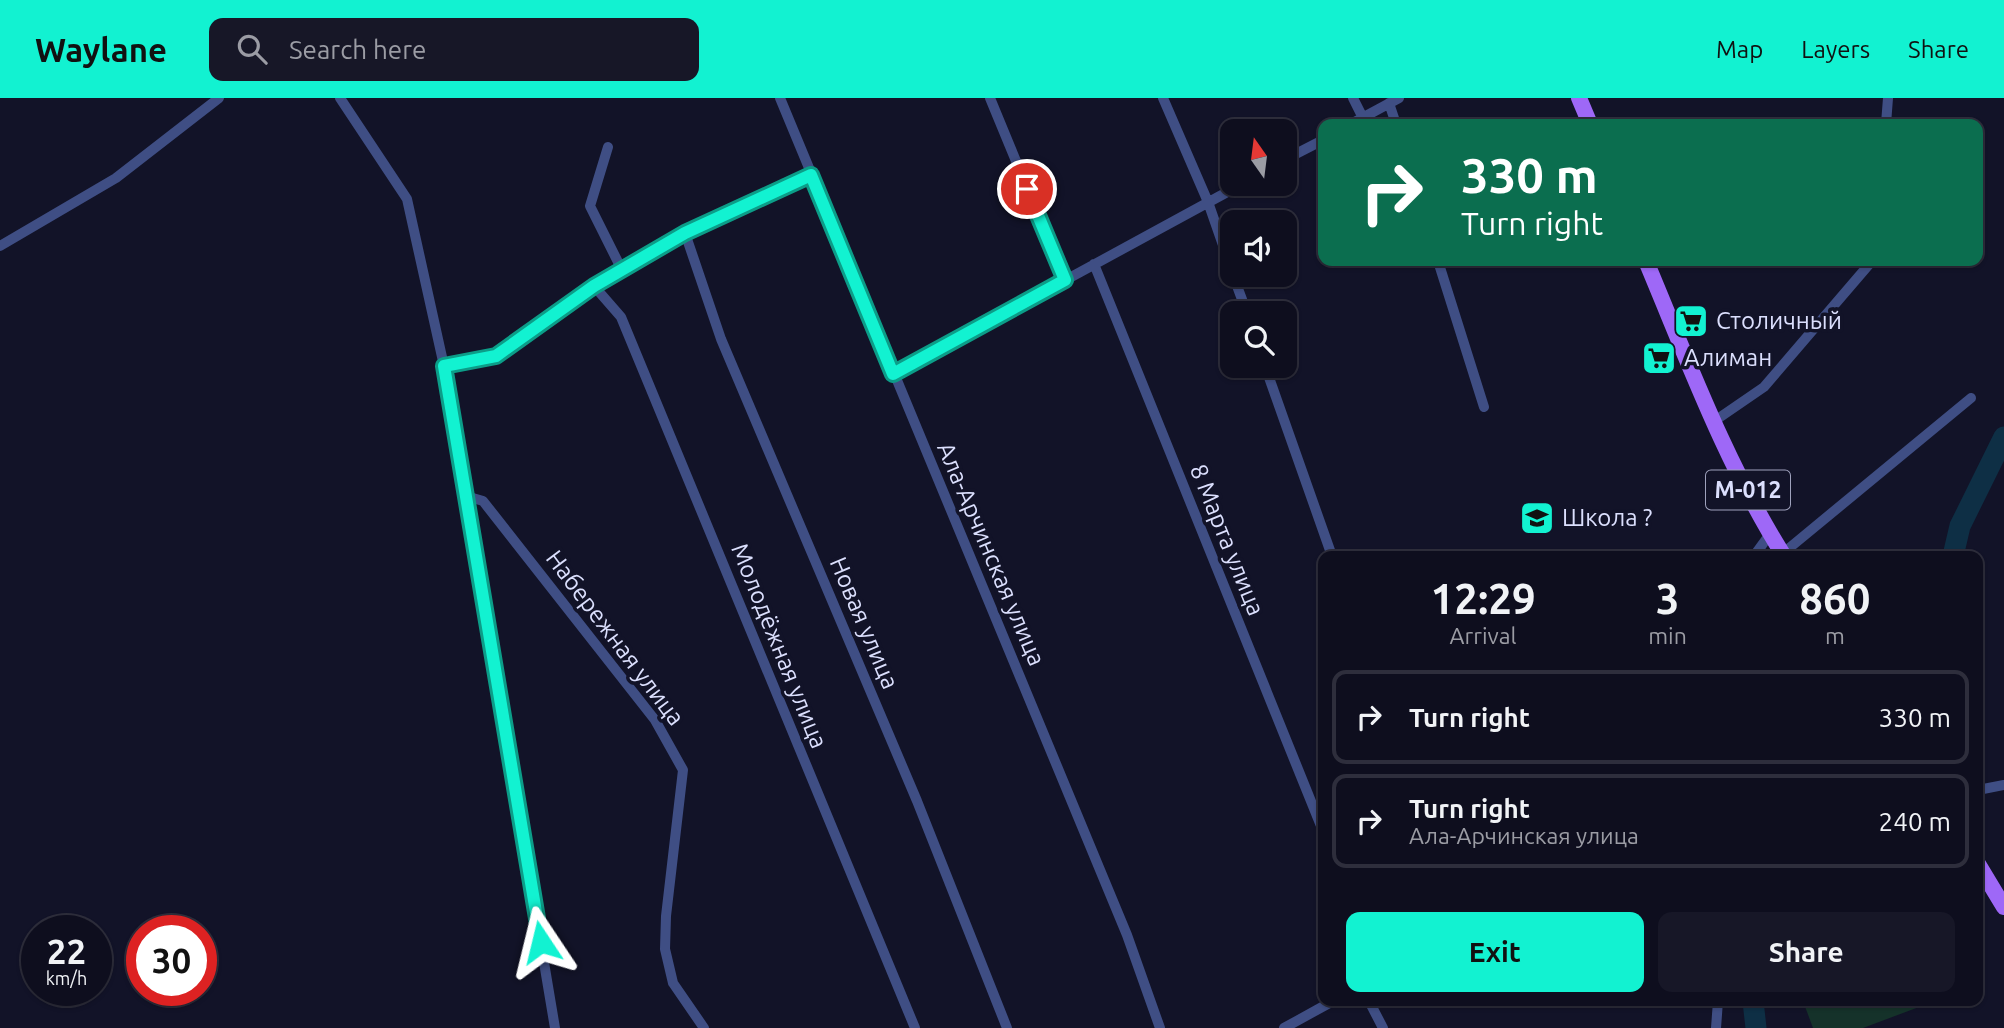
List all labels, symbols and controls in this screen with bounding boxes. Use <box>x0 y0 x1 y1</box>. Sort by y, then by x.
search box <box>209 18 699 81</box>
icon: search <box>233 30 271 68</box>
text: Waylane <box>35 31 167 68</box>
text: Search here <box>289 35 426 64</box>
text: Map <box>1716 36 1763 63</box>
text: Layers <box>1801 36 1870 63</box>
text: Share <box>1908 36 1969 63</box>
north arrow <box>1220 119 1297 196</box>
map controls <box>1220 119 1297 378</box>
icon: right <box>1346 147 1437 238</box>
text: 330 m <box>1461 147 1598 202</box>
pin <box>997 159 1057 219</box>
icon: arrive <box>1008 170 1046 208</box>
text: Turn right <box>1461 205 1603 241</box>
button: sound <box>1220 210 1297 287</box>
button: search <box>1220 301 1297 378</box>
supermarket icon: Столичный <box>1672 302 1710 340</box>
place label: Столичный <box>1716 307 1842 334</box>
supermarket icon: Алиман <box>1640 339 1678 377</box>
place label: Алиман <box>1684 344 1772 371</box>
street label: Ала-Арчинская улица <box>932 438 1051 669</box>
street label: 8 Марта улица <box>1185 460 1270 619</box>
road number: М-012 <box>1706 470 1790 510</box>
school or university icon: Школа ? <box>1518 499 1556 537</box>
place label: Школа ? <box>1562 504 1652 531</box>
street label: Молодёжная улица <box>726 539 833 752</box>
street label: Набережная улица <box>541 545 690 730</box>
street label: Новая улица <box>825 553 904 693</box>
text: 12:29 <box>1431 575 1536 622</box>
text: 3 <box>1656 575 1679 622</box>
text: 860 <box>1799 575 1870 622</box>
text: Arrival <box>1450 623 1517 648</box>
text: min <box>1648 623 1687 648</box>
text: m <box>1825 623 1845 648</box>
icon: right <box>1350 698 1388 736</box>
text: Turn right <box>1409 703 1530 732</box>
text: 330 m <box>1879 703 1951 732</box>
text: Turn right <box>1409 794 1530 823</box>
icon: right <box>1350 802 1388 840</box>
text: 240 m <box>1879 807 1951 836</box>
text: Ала-Арчинская улица <box>1409 823 1639 848</box>
position arrow <box>504 905 578 979</box>
button: Exit <box>1346 912 1644 992</box>
button: Share <box>1658 912 1955 992</box>
speed limit sign: 30 <box>126 915 217 1006</box>
text: 22 <box>47 931 86 971</box>
text: km/h <box>46 968 87 988</box>

